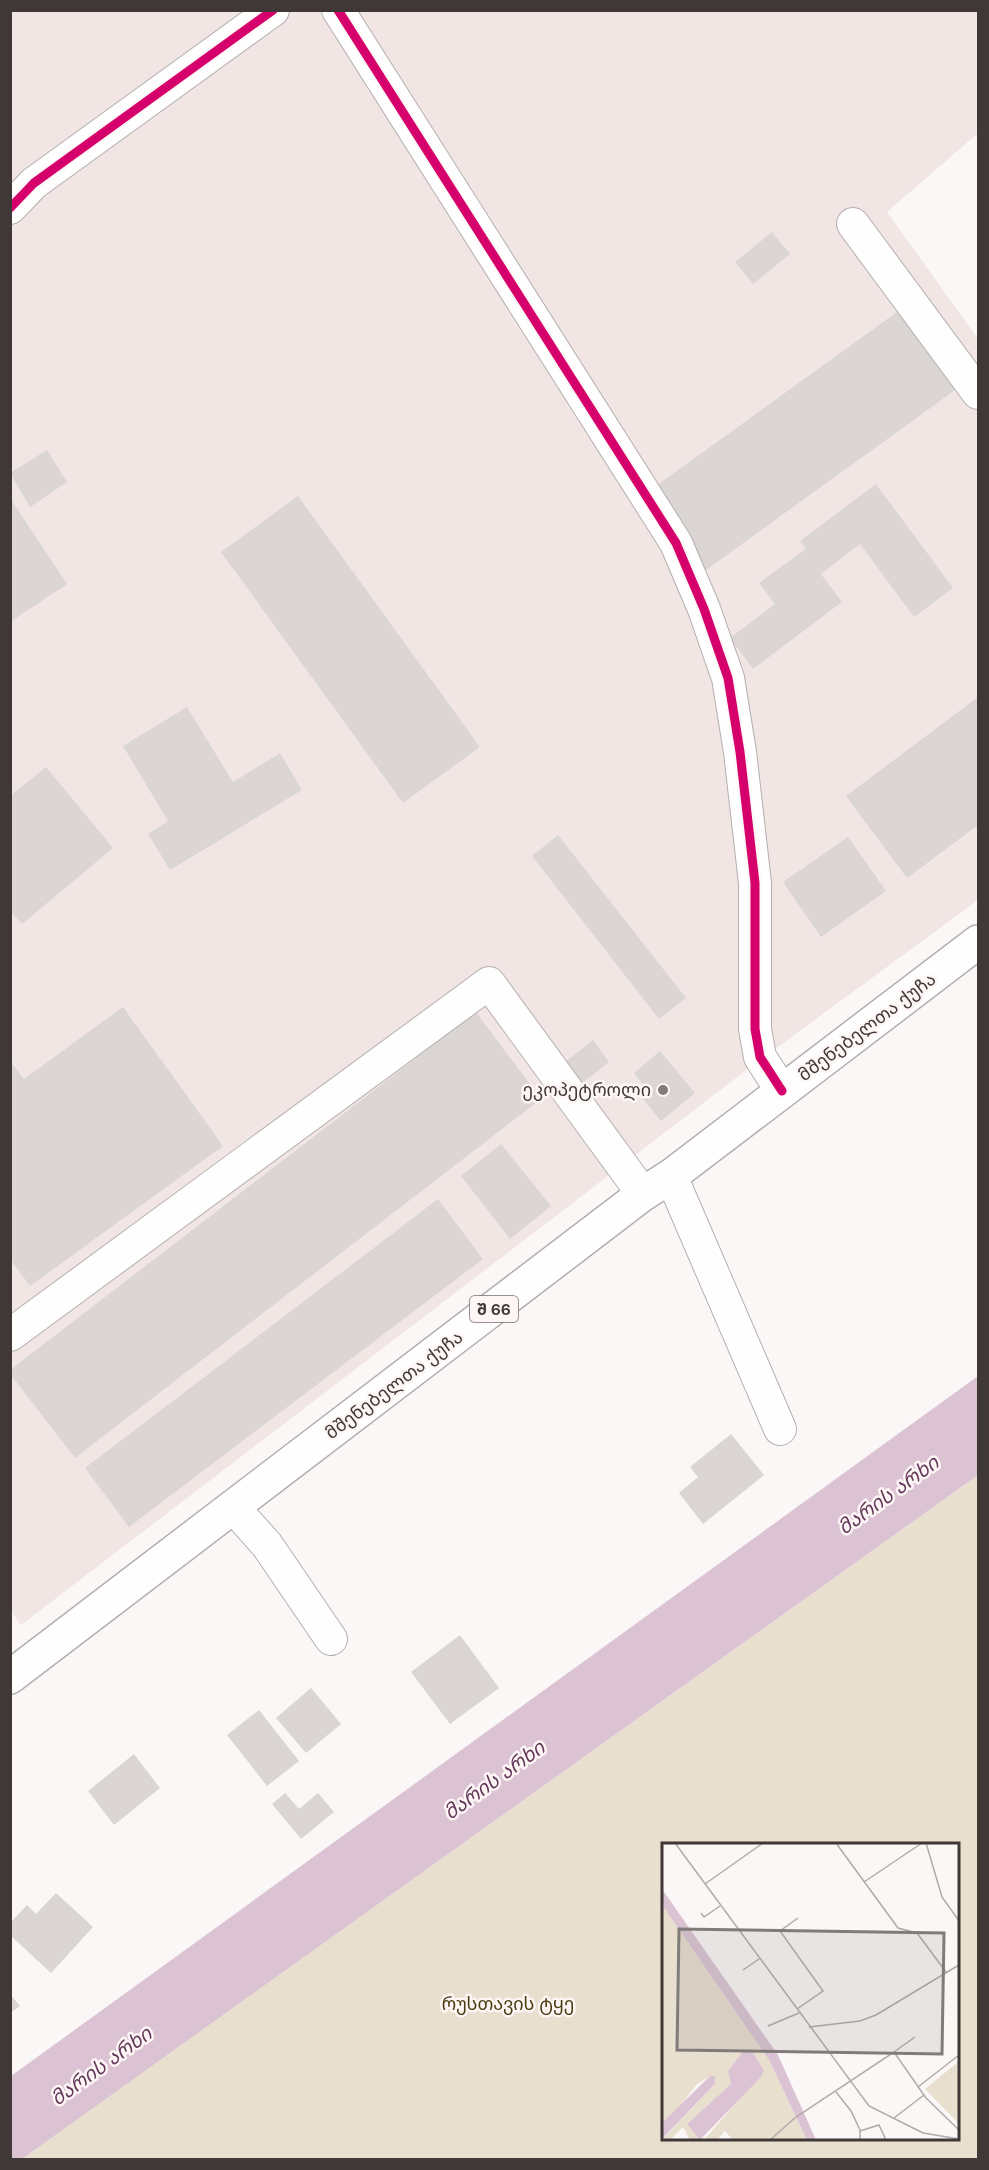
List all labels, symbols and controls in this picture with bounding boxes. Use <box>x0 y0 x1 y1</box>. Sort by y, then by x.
street label: მშენებელთა ქუჩა <box>793 967 941 1087</box>
place label: ეკოპეტროლი <box>522 1078 651 1102</box>
marker: ეკოპეტროლი <box>656 1083 670 1097</box>
road number: შ 66 <box>470 1296 518 1322</box>
street label: მშენებელთა ქუჩა <box>320 1325 468 1445</box>
water label: მარის არხი <box>832 1449 945 1540</box>
water label: მარის არხი <box>438 1734 551 1825</box>
inset map <box>662 1843 959 2140</box>
park label: რუსთავის ტყე <box>442 1992 574 2016</box>
water label: მარის არხი <box>45 2020 158 2111</box>

